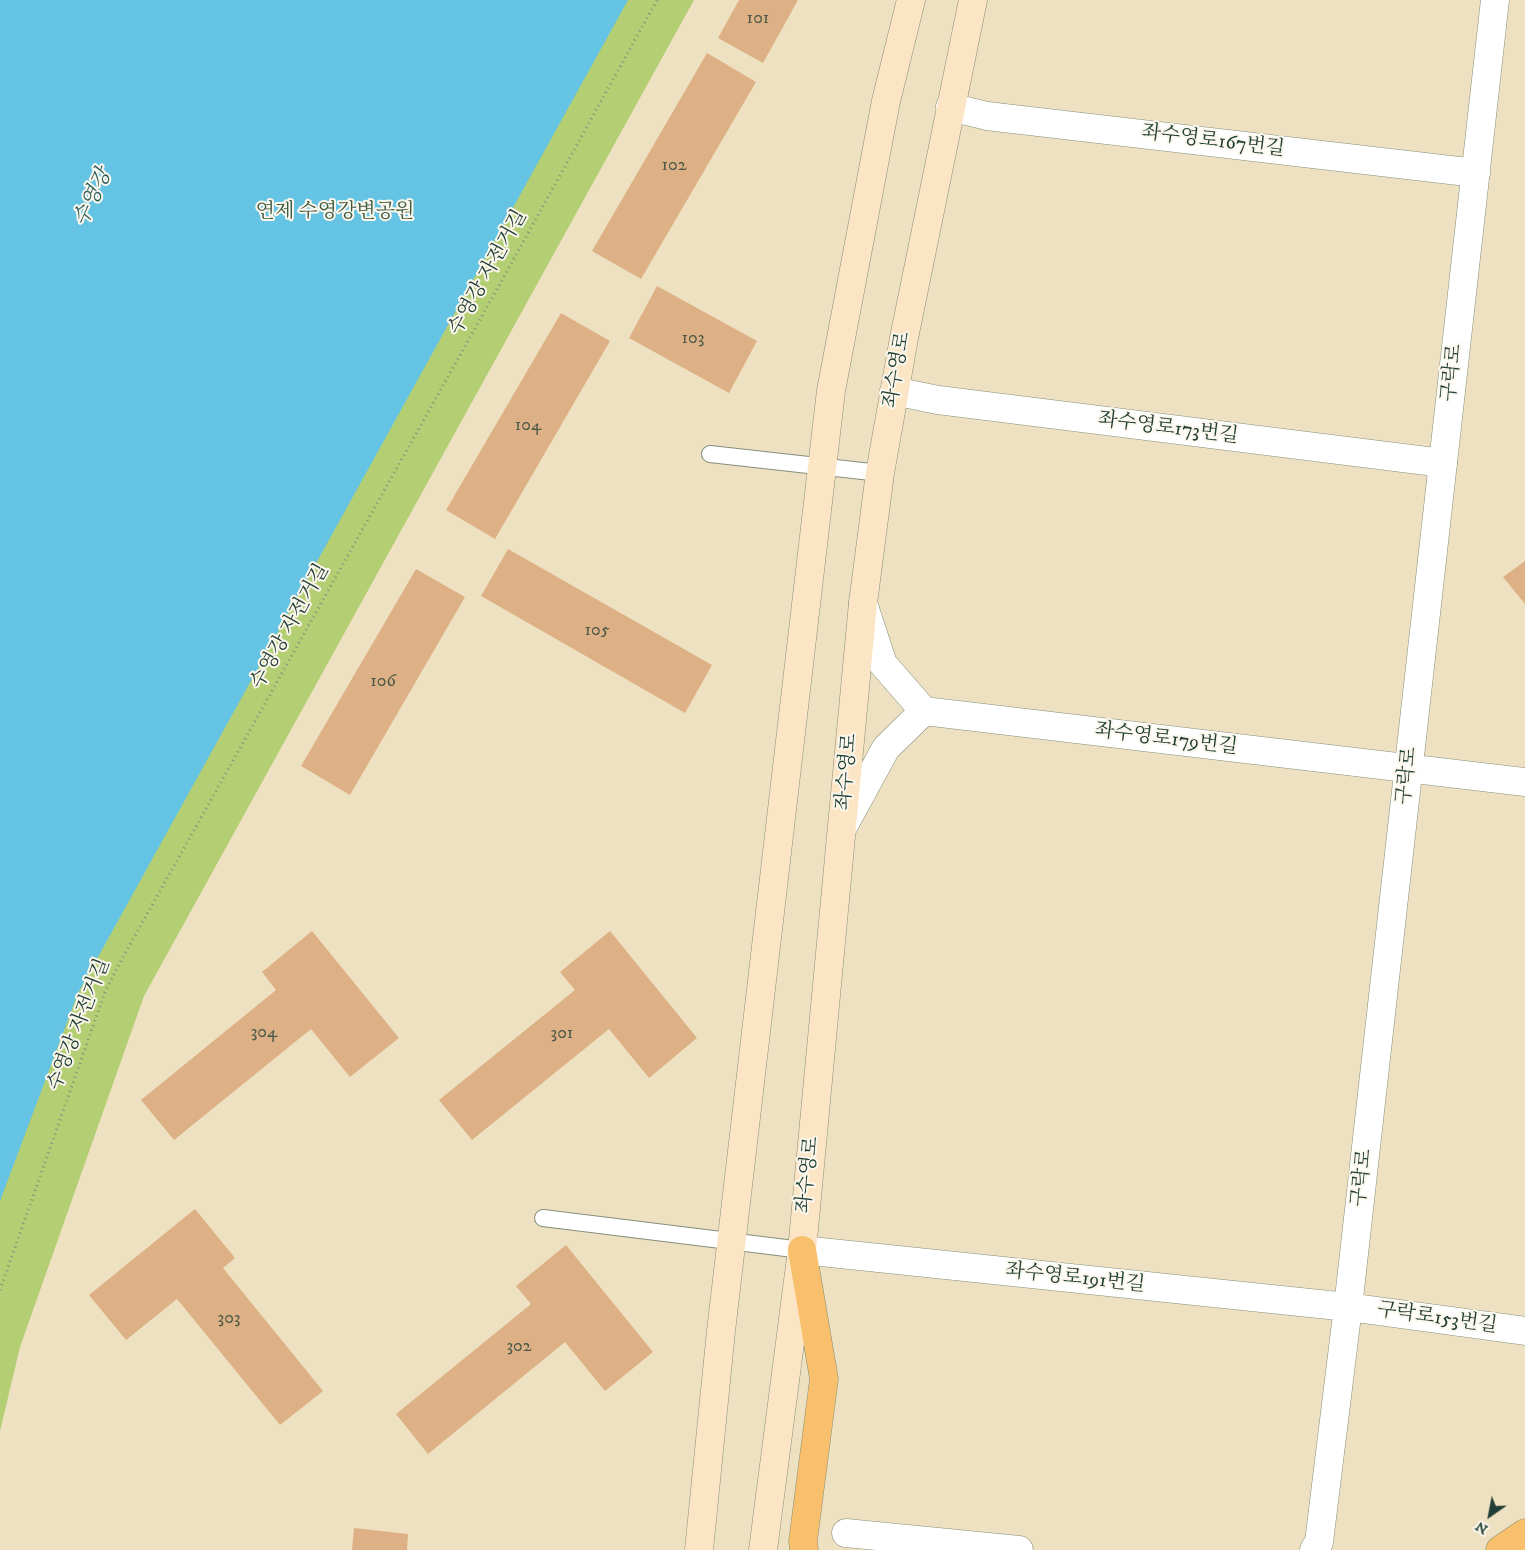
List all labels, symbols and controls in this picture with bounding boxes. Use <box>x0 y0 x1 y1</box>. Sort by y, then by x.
house number: 101 <box>747 8 769 30</box>
street label: 좌수영로167번길 <box>1140 121 1286 163</box>
house number: 102 <box>661 155 687 177</box>
water label: 수영강 <box>70 165 118 231</box>
park label: 연제 수영강변공원 <box>256 201 414 225</box>
street label: 수영강 자전거길 <box>445 206 533 340</box>
house number: 103 <box>682 328 704 350</box>
street label: 좌수영로 <box>879 330 917 410</box>
street label: 구락로 <box>1438 343 1468 403</box>
street label: 좌수영로173번길 <box>1096 408 1240 450</box>
house number: 104 <box>515 415 541 437</box>
street label: 수영강 자전거길 <box>247 560 335 694</box>
house number: 105 <box>584 620 610 642</box>
house number: 106 <box>370 671 396 693</box>
street label: 좌수영로179번길 <box>1093 719 1239 761</box>
street label: 좌수영로 <box>833 732 863 812</box>
street label: 구락로 <box>1393 746 1423 806</box>
street label: 수영강 자전거길 <box>44 956 116 1094</box>
house number: 304 <box>251 1022 277 1044</box>
house number: 301 <box>551 1023 573 1045</box>
street label: 좌수영로 <box>793 1135 825 1215</box>
street label: 구락로 <box>1348 1148 1378 1208</box>
street label: 좌수영로191번길 <box>1004 1260 1146 1298</box>
street label: 구락로153번길 <box>1375 1299 1499 1339</box>
house number: 303 <box>217 1308 241 1330</box>
house number: 302 <box>506 1336 532 1358</box>
north arrow <box>1465 1490 1515 1540</box>
text: N <box>1472 1517 1492 1538</box>

